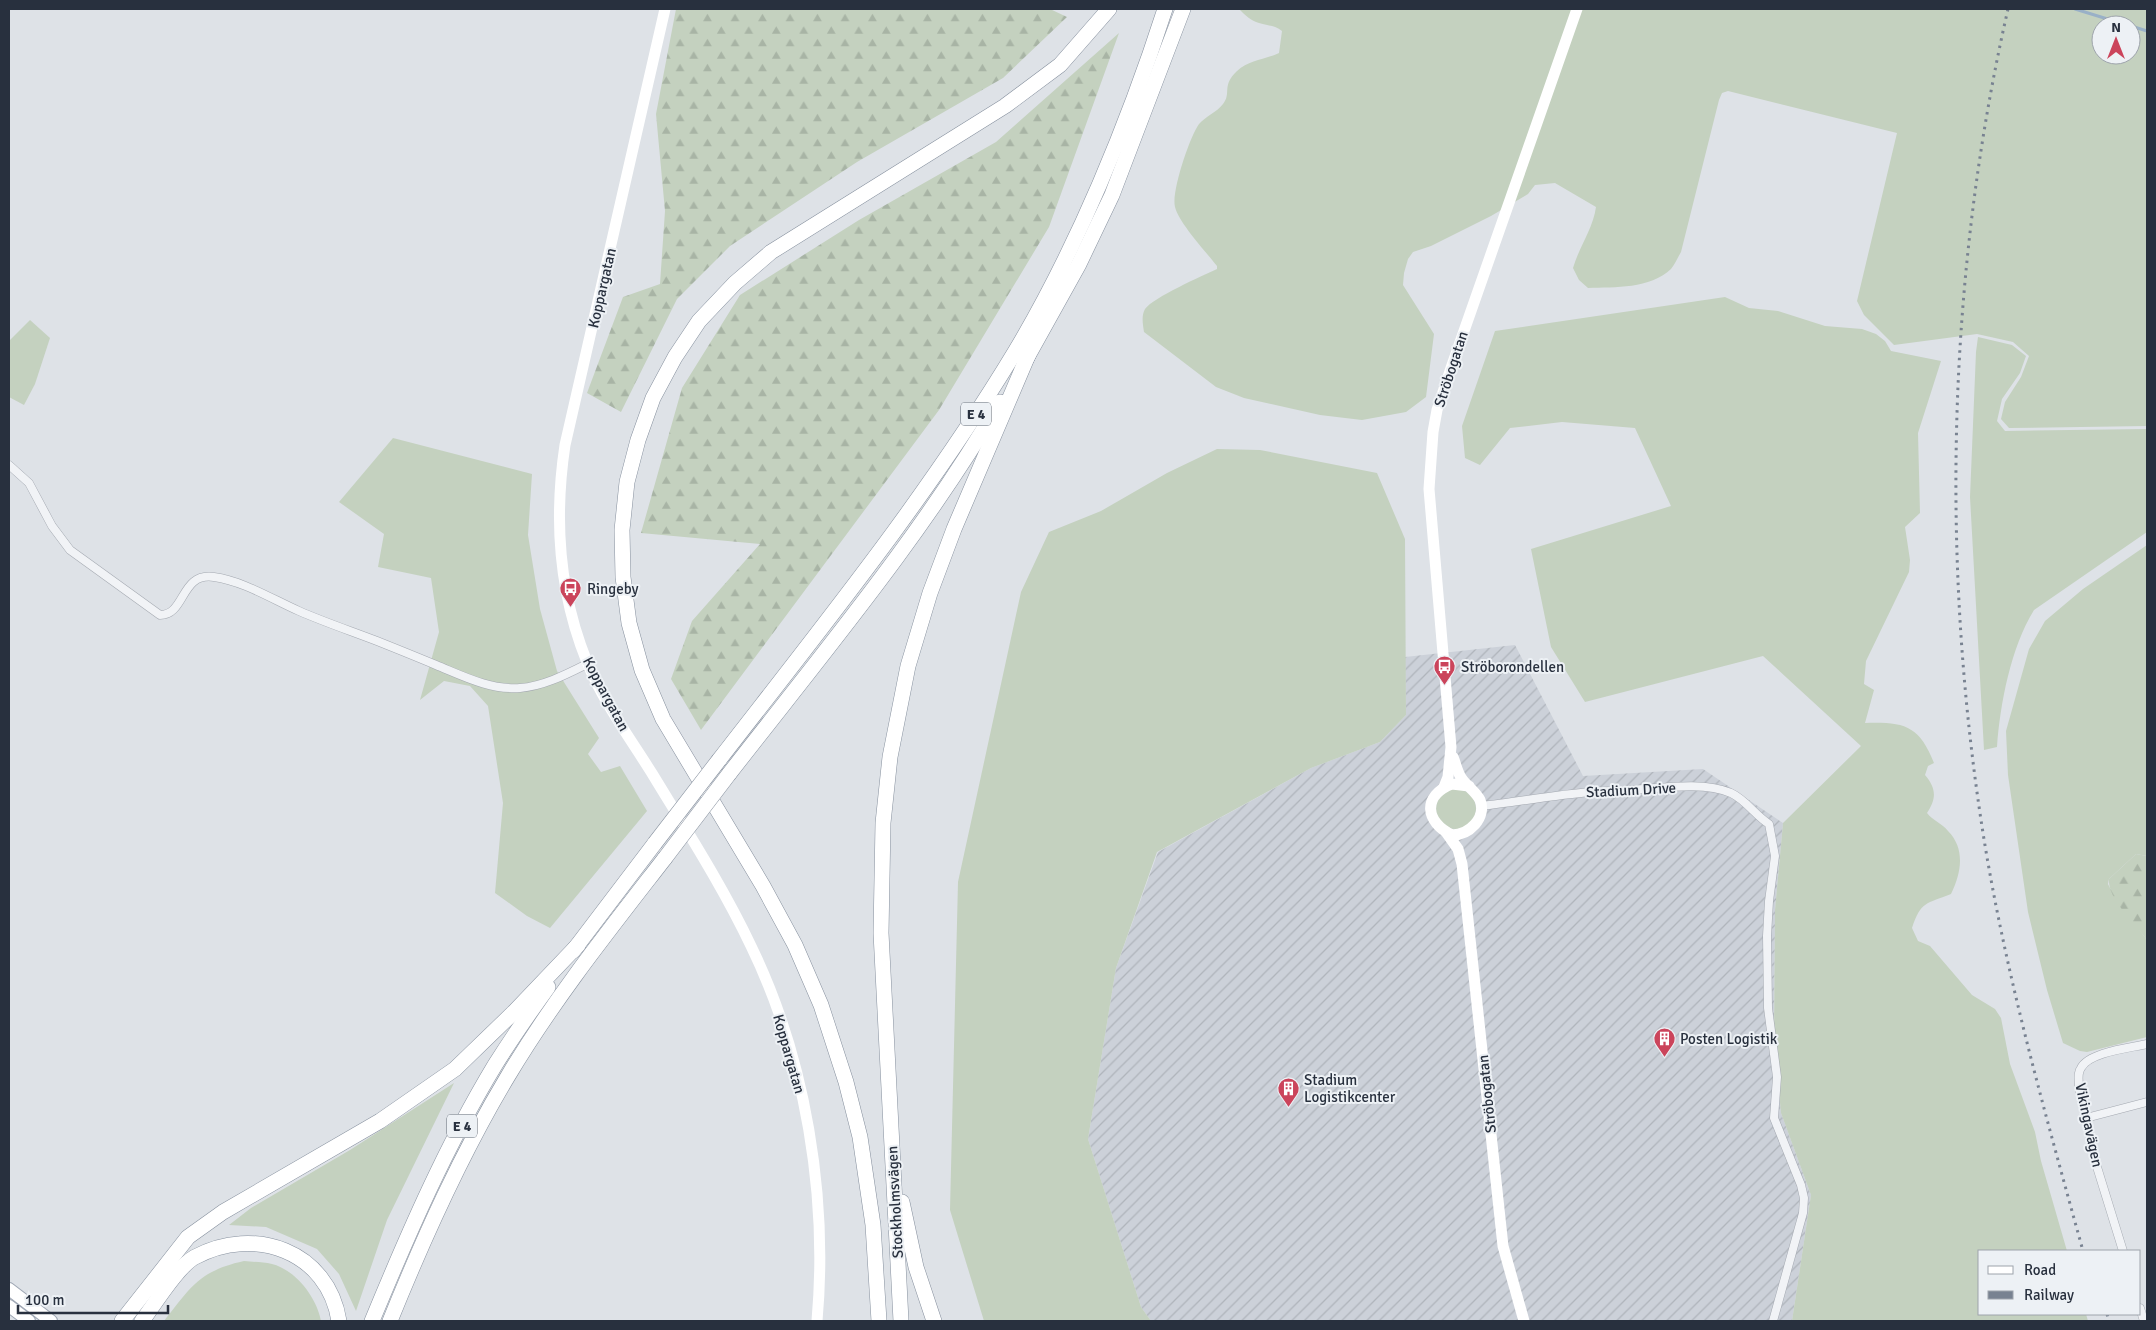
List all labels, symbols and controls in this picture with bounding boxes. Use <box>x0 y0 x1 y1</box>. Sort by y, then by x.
north arrow <box>2091 15 2141 65</box>
text: N <box>2111 19 2121 36</box>
street label: Koppargatan <box>584 246 620 330</box>
street label: Ströbogatan <box>1430 329 1472 409</box>
road number: E 4 <box>961 402 991 426</box>
bus stop icon: Ringeby <box>559 577 583 608</box>
place label: Ringeby <box>587 580 639 598</box>
street label: Koppargatan <box>579 654 633 734</box>
bus stop icon: Ströborondellen <box>1433 655 1457 686</box>
place label: Ströborondellen <box>1461 658 1564 676</box>
street label: Stadium Drive <box>1586 779 1676 801</box>
street label: Koppargatan <box>769 1012 809 1096</box>
building icon: Posten Logistik <box>1652 1027 1676 1058</box>
place label: Posten Logistik <box>1680 1030 1778 1048</box>
street label: Ströbogatan <box>1474 1054 1500 1134</box>
place label: Stadium Logistikcenter <box>1304 1071 1396 1106</box>
building icon: Stadium Logistikcenter <box>1276 1077 1300 1108</box>
street label: Vikingavägen <box>2071 1081 2107 1169</box>
road number: E 4 <box>447 1114 477 1138</box>
street label: Stockholmsvägen <box>883 1145 907 1259</box>
legend <box>1978 1250 2141 1315</box>
text: Road <box>2024 1261 2056 1279</box>
scale bar <box>18 1282 168 1314</box>
text: Railway <box>2024 1286 2074 1304</box>
text: 100 m <box>25 1291 65 1309</box>

